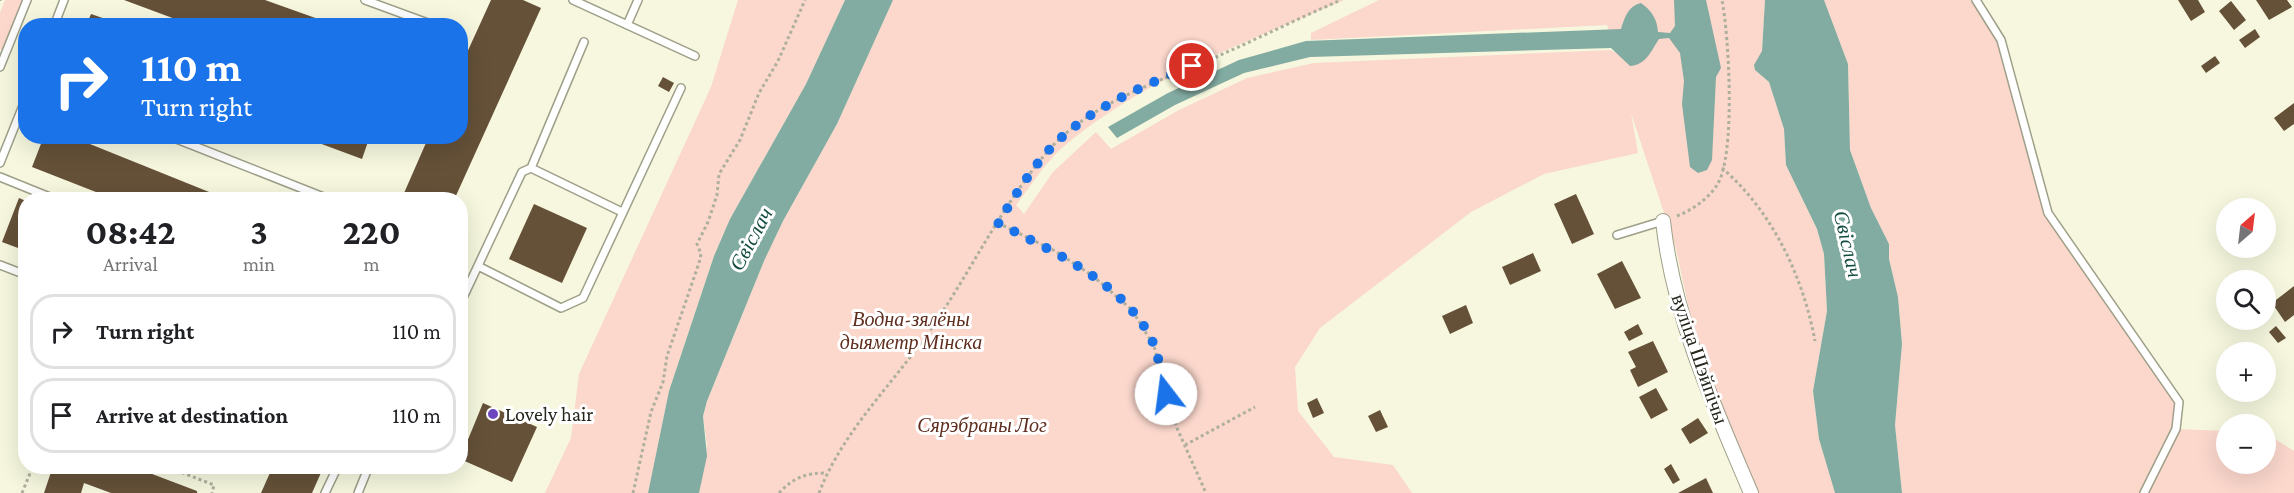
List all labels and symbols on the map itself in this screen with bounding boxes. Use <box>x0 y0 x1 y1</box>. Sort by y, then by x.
pin <box>1166 40 1217 91</box>
north arrow <box>2216 198 2276 258</box>
water label: Свіслач <box>724 203 778 275</box>
water label: Свіслач <box>1829 208 1867 280</box>
street label: вуліца Шэйпічы <box>1667 291 1733 427</box>
park label: Водна-зялёны дыяметр Мінска <box>840 308 982 354</box>
position arrow <box>1134 362 1198 426</box>
place label: Lovely hair <box>505 403 593 426</box>
marker: Lovely hair <box>486 407 500 421</box>
park label: Сярэбраны Лог <box>917 414 1047 437</box>

